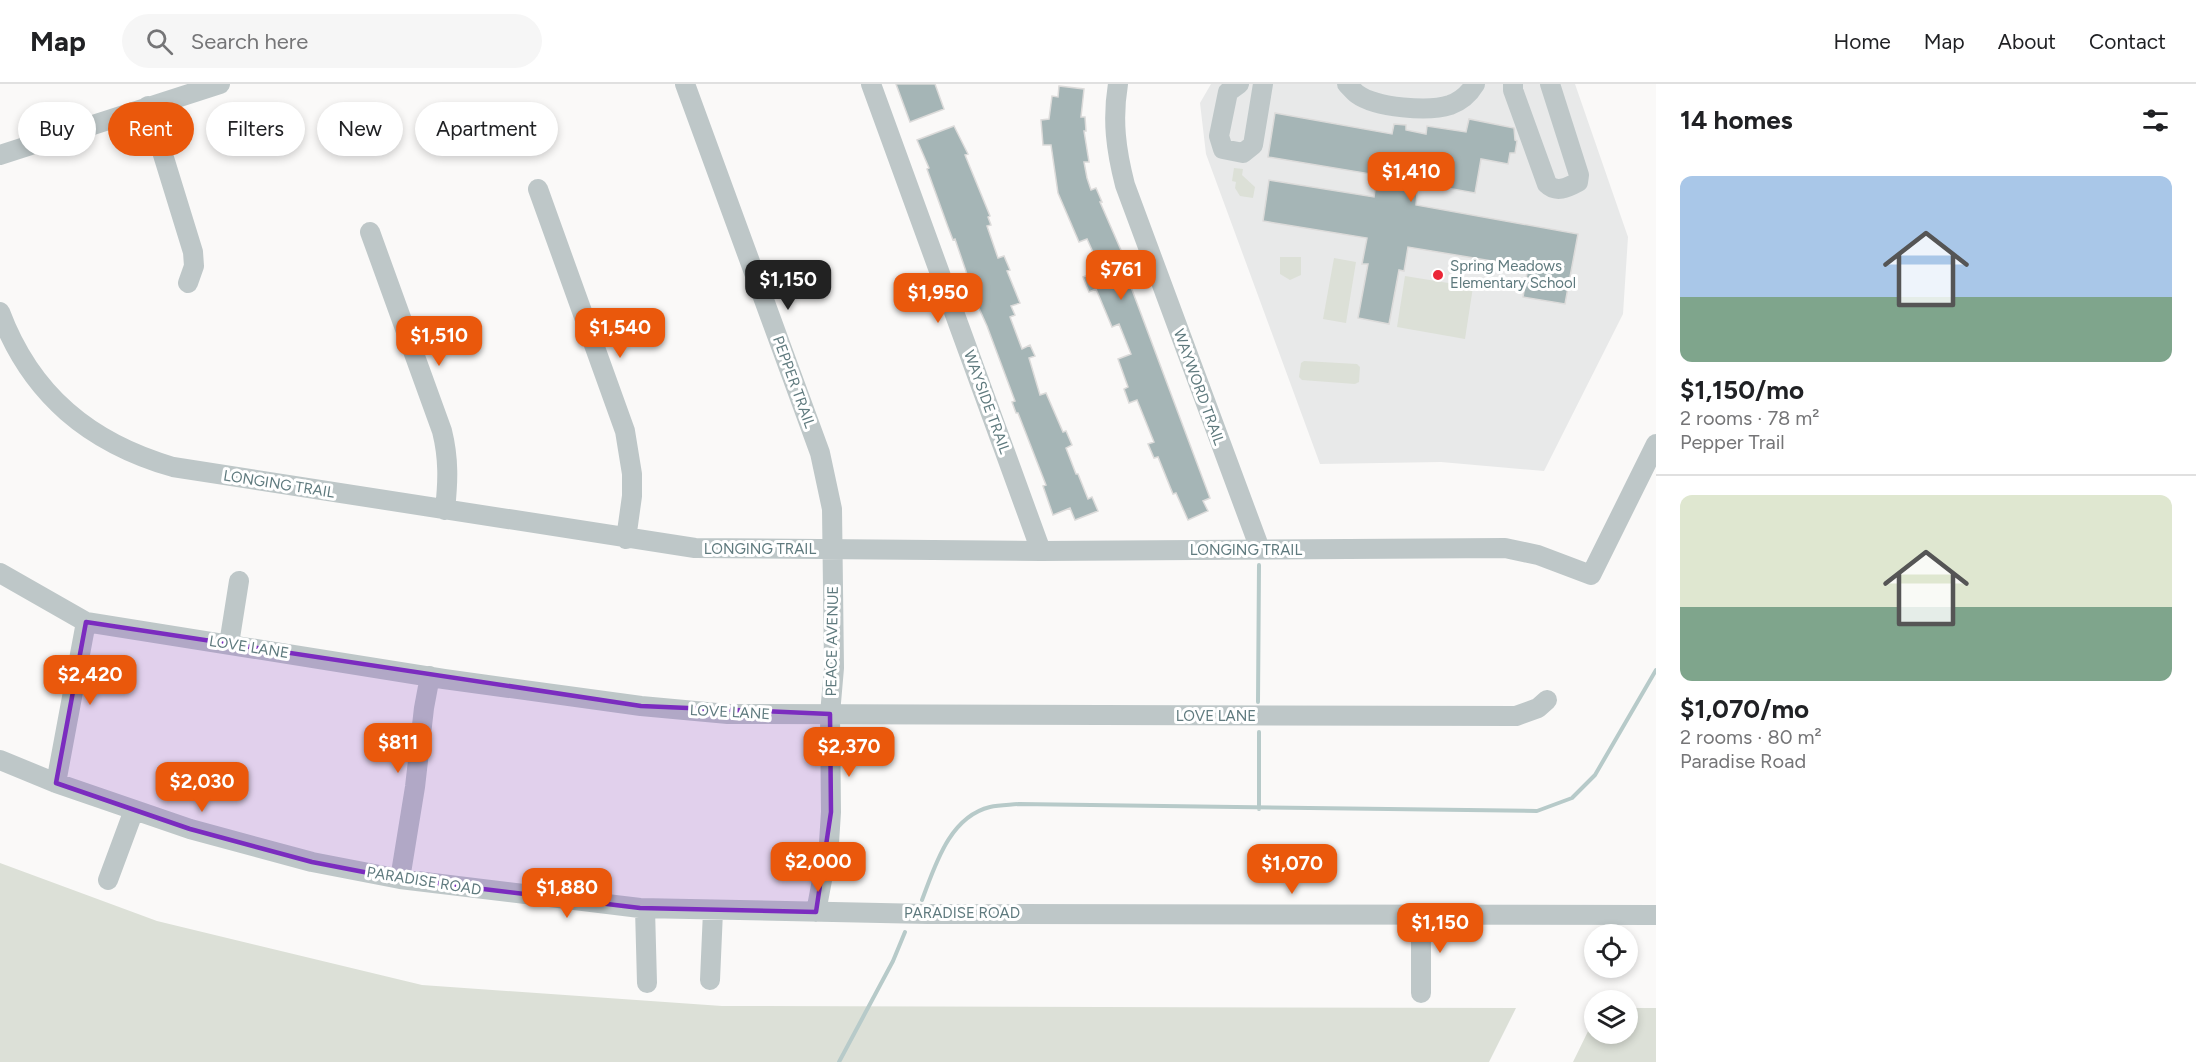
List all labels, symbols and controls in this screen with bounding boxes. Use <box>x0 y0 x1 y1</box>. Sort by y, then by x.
search box <box>122 14 542 68</box>
text: Map <box>30 24 86 58</box>
icon: search <box>143 25 176 58</box>
text: Search here <box>191 28 308 55</box>
text: Home <box>1834 29 1891 54</box>
text: Map <box>1924 29 1965 54</box>
text: About <box>1998 29 2056 54</box>
text: Contact <box>2089 29 2166 54</box>
chip: Buy <box>18 102 96 156</box>
chip: Rent <box>108 102 194 156</box>
chip: Filters <box>206 102 305 156</box>
chip: New <box>317 102 403 156</box>
chip: Apartment <box>415 102 558 156</box>
text: 14 homes <box>1680 104 1793 136</box>
icon: filters <box>2139 104 2172 137</box>
pin: $1,410 <box>1362 152 1460 203</box>
text: $1,410 <box>1382 159 1440 183</box>
icon: home <box>1872 215 1980 323</box>
pin: $761 <box>1085 250 1157 301</box>
text: $761 <box>1100 257 1142 281</box>
place label: Spring Meadows Elementary School <box>1450 257 1576 292</box>
pin: $1,150 <box>739 260 837 311</box>
text: $1,150 <box>759 267 817 291</box>
marker: Spring Meadows Elementary School <box>1431 268 1445 282</box>
pin: $1,950 <box>889 273 987 324</box>
text: $1,950 <box>908 280 968 304</box>
pin: $1,540 <box>571 308 669 359</box>
text: $1,540 <box>589 315 651 339</box>
pin: $1,510 <box>390 316 488 367</box>
text: $1,510 <box>410 323 468 347</box>
street label: WAYWORD TRAIL <box>1170 327 1228 448</box>
street label: PEPPER TRAIL <box>769 334 819 431</box>
street label: WAYSIDE TRAIL <box>960 348 1014 456</box>
text: $1,150/mo <box>1680 374 1804 406</box>
text: 2 rooms · 78 m² <box>1680 406 1820 430</box>
text: Pepper Trail <box>1680 430 1785 454</box>
street label: LONGING TRAIL <box>222 466 336 502</box>
icon: home <box>1872 534 1980 642</box>
street label: LONGING TRAIL <box>704 540 816 558</box>
street label: LONGING TRAIL <box>1190 541 1302 559</box>
street label: PEACE AVENUE <box>822 586 842 696</box>
street label: LOVE LANE <box>208 632 290 662</box>
pin: $2,420 <box>41 655 139 706</box>
text: $2,420 <box>58 662 123 686</box>
text: $1,070/mo <box>1680 693 1809 725</box>
street label: LOVE LANE <box>689 701 771 723</box>
street label: LOVE LANE <box>1176 707 1256 725</box>
pin: $811 <box>362 723 434 774</box>
text: 2 rooms · 80 m² <box>1680 725 1822 749</box>
pin: $2,370 <box>800 727 898 778</box>
text: $811 <box>378 730 418 754</box>
text: $2,370 <box>818 734 881 758</box>
text: Paradise Road <box>1680 749 1806 773</box>
pin: $2,030 <box>153 762 251 813</box>
text: $2,030 <box>170 769 234 793</box>
pin: $2,000 <box>769 842 867 893</box>
pin: $1,070 <box>1243 844 1341 895</box>
text: $2,000 <box>785 849 851 873</box>
text: $1,070 <box>1261 851 1323 875</box>
street label: PARADISE ROAD <box>365 863 483 899</box>
pin: $1,880 <box>518 868 616 919</box>
text: $1,880 <box>536 875 598 899</box>
pin: $1,150 <box>1391 903 1489 954</box>
street label: PARADISE ROAD <box>904 904 1020 922</box>
text: $1,150 <box>1411 910 1469 934</box>
map controls <box>1584 924 1638 1044</box>
button: locate <box>1584 924 1638 978</box>
button: layers <box>1584 990 1638 1044</box>

